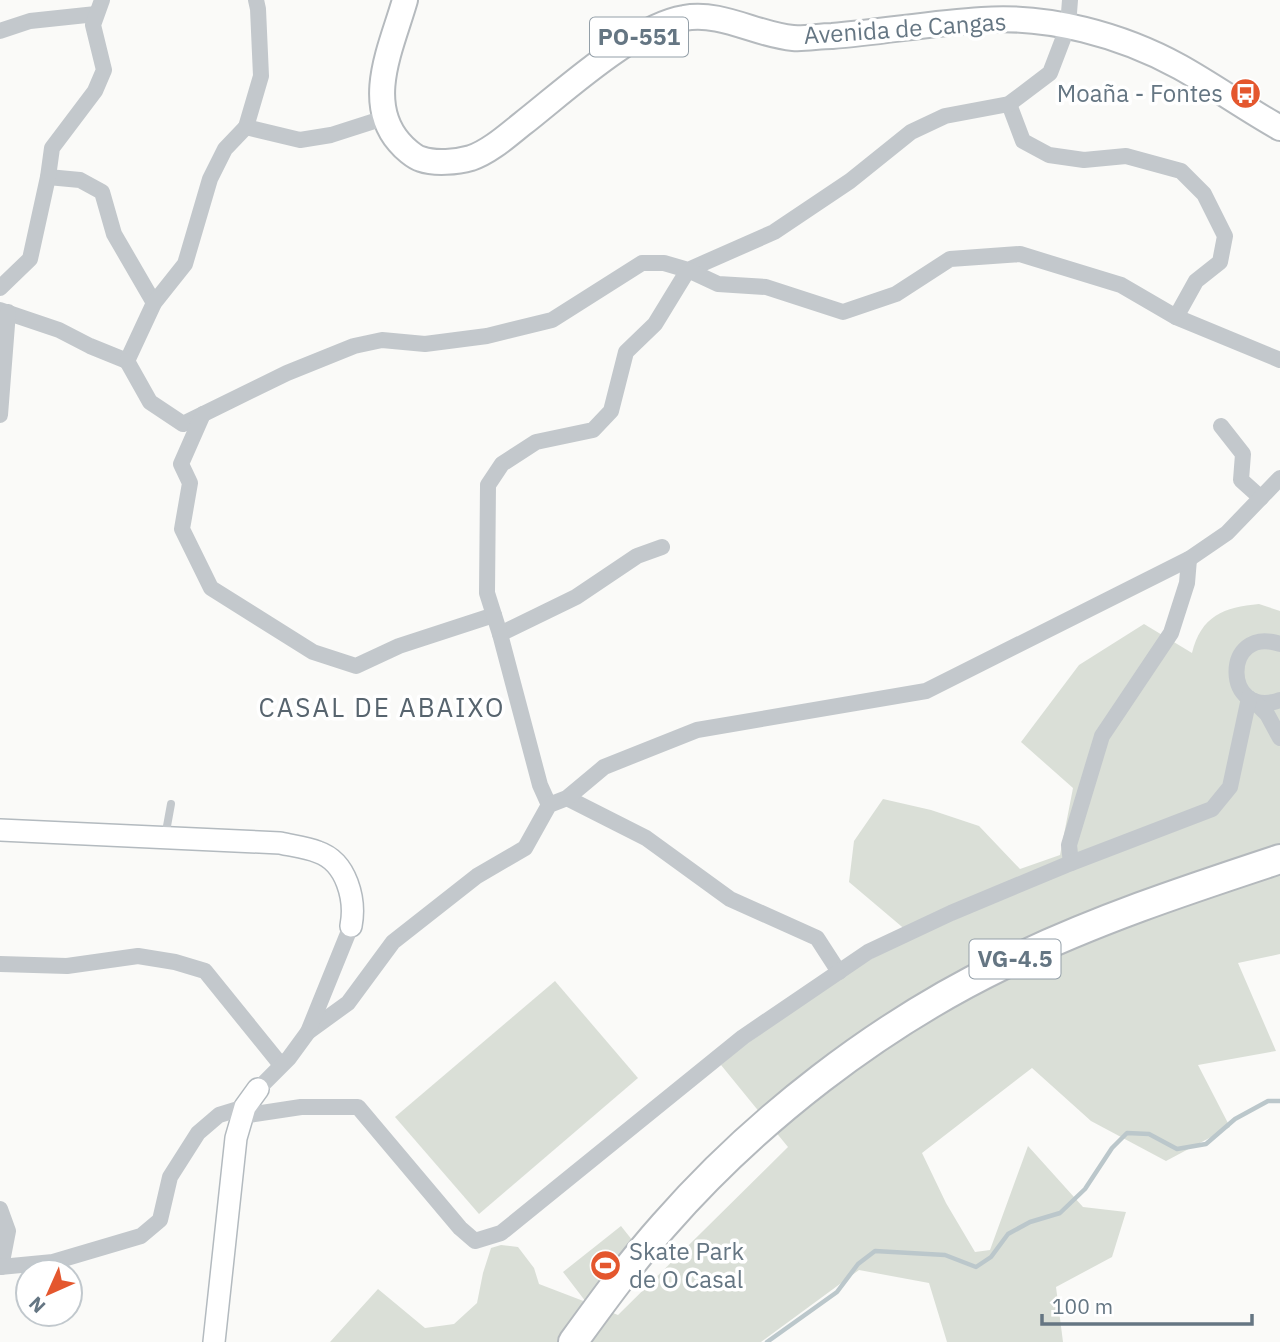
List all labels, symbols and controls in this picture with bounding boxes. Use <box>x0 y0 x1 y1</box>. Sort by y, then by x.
street label: Avenida de Cangas <box>803 5 1007 51</box>
road number: PO-551 <box>590 18 688 56</box>
place label: Moaña - Fontes <box>1057 77 1223 109</box>
bus stop icon: Moaña - Fontes <box>1229 77 1263 111</box>
district label: CASAL DE ABAIXO <box>259 690 505 724</box>
road number: VG-4.5 <box>970 940 1060 978</box>
place label: Skate Park de O Casal <box>629 1235 744 1295</box>
sports icon: Skate Park de O Casal <box>589 1249 623 1283</box>
north arrow <box>14 1258 84 1328</box>
scale bar <box>1042 1282 1252 1326</box>
text: N <box>24 1292 50 1318</box>
text: 100 m <box>1052 1292 1113 1320</box>

